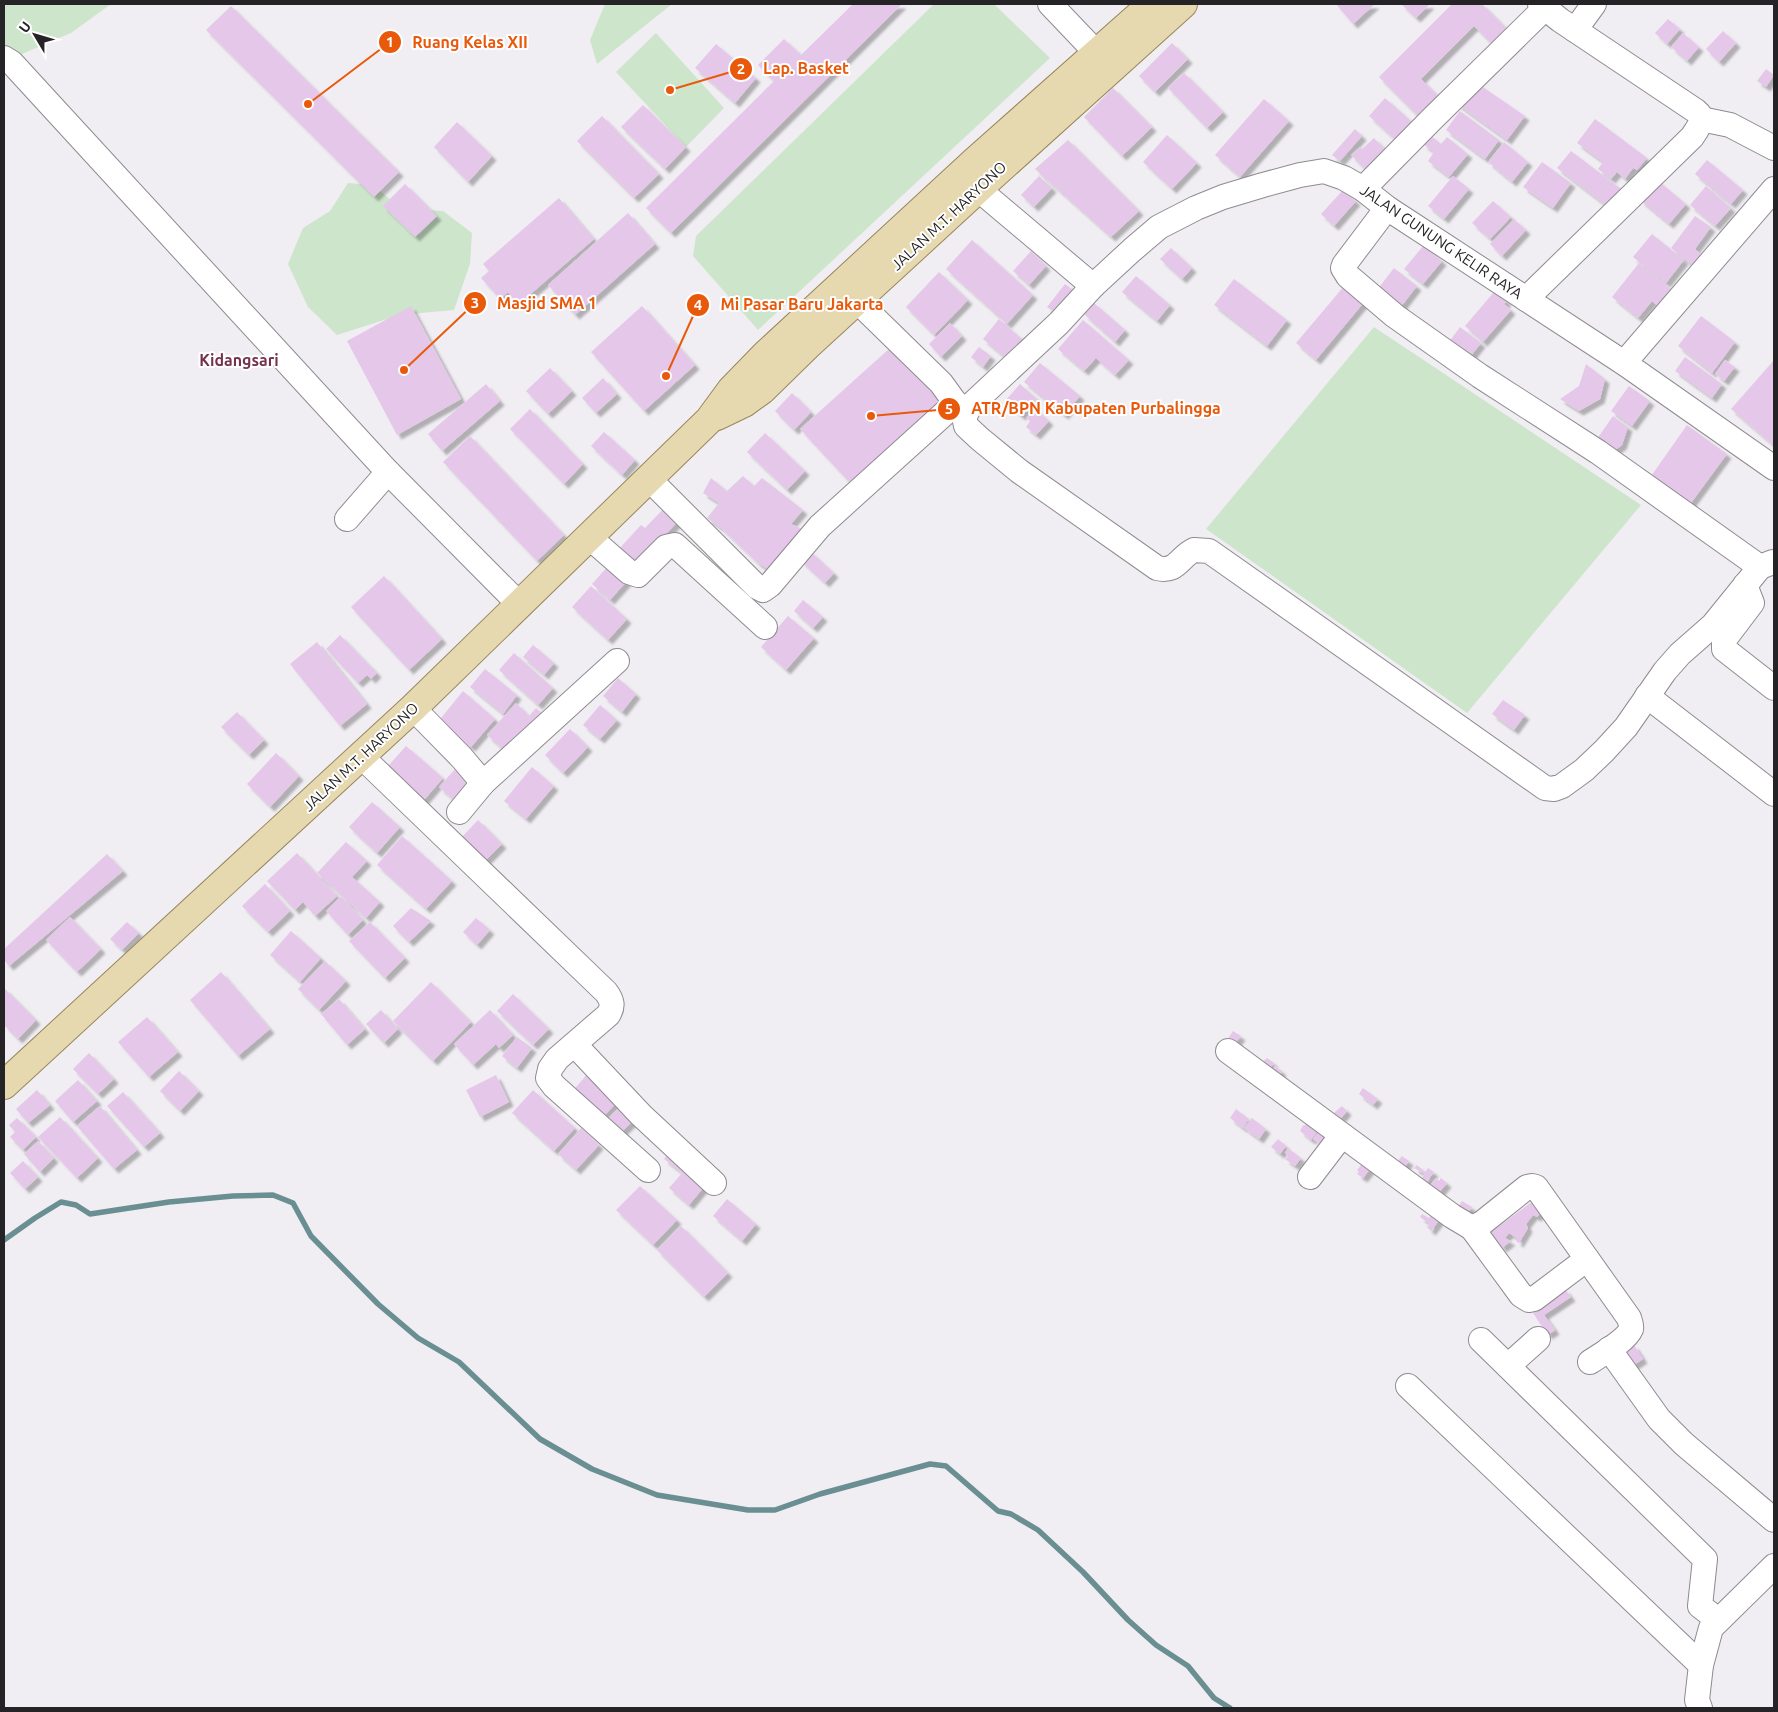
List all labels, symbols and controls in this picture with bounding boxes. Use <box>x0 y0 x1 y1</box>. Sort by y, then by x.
north arrow <box>10 10 60 60</box>
text: U <box>15 18 34 36</box>
callout: Ruang Kelas XII <box>377 27 538 58</box>
text: 1 <box>386 33 394 50</box>
text: Ruang Kelas XII <box>412 33 528 51</box>
callout: Lap. Basket <box>728 53 859 84</box>
text: Lap. Basket <box>763 59 849 77</box>
text: 2 <box>737 60 745 77</box>
street label: JALAN M.T. HARYONO <box>888 158 1010 273</box>
street label: JALAN GUNUNG KELIR RAYA <box>1357 181 1526 302</box>
callout: Masjid SMA 1 <box>462 288 607 319</box>
callout: Mi Pasar Baru Jakarta <box>685 289 894 320</box>
text: 3 <box>471 294 479 311</box>
text: Masjid SMA 1 <box>497 294 597 312</box>
text: Mi Pasar Baru Jakarta <box>720 295 884 313</box>
text: 4 <box>694 296 702 313</box>
district label: Kidangsari <box>199 351 279 369</box>
callout: ATR/BPN Kabupaten Purbalingga <box>936 393 1231 424</box>
text: ATR/BPN Kabupaten Purbalingga <box>971 399 1221 417</box>
text: 5 <box>945 400 953 417</box>
street label: JALAN M.T. HARYONO <box>300 699 422 814</box>

